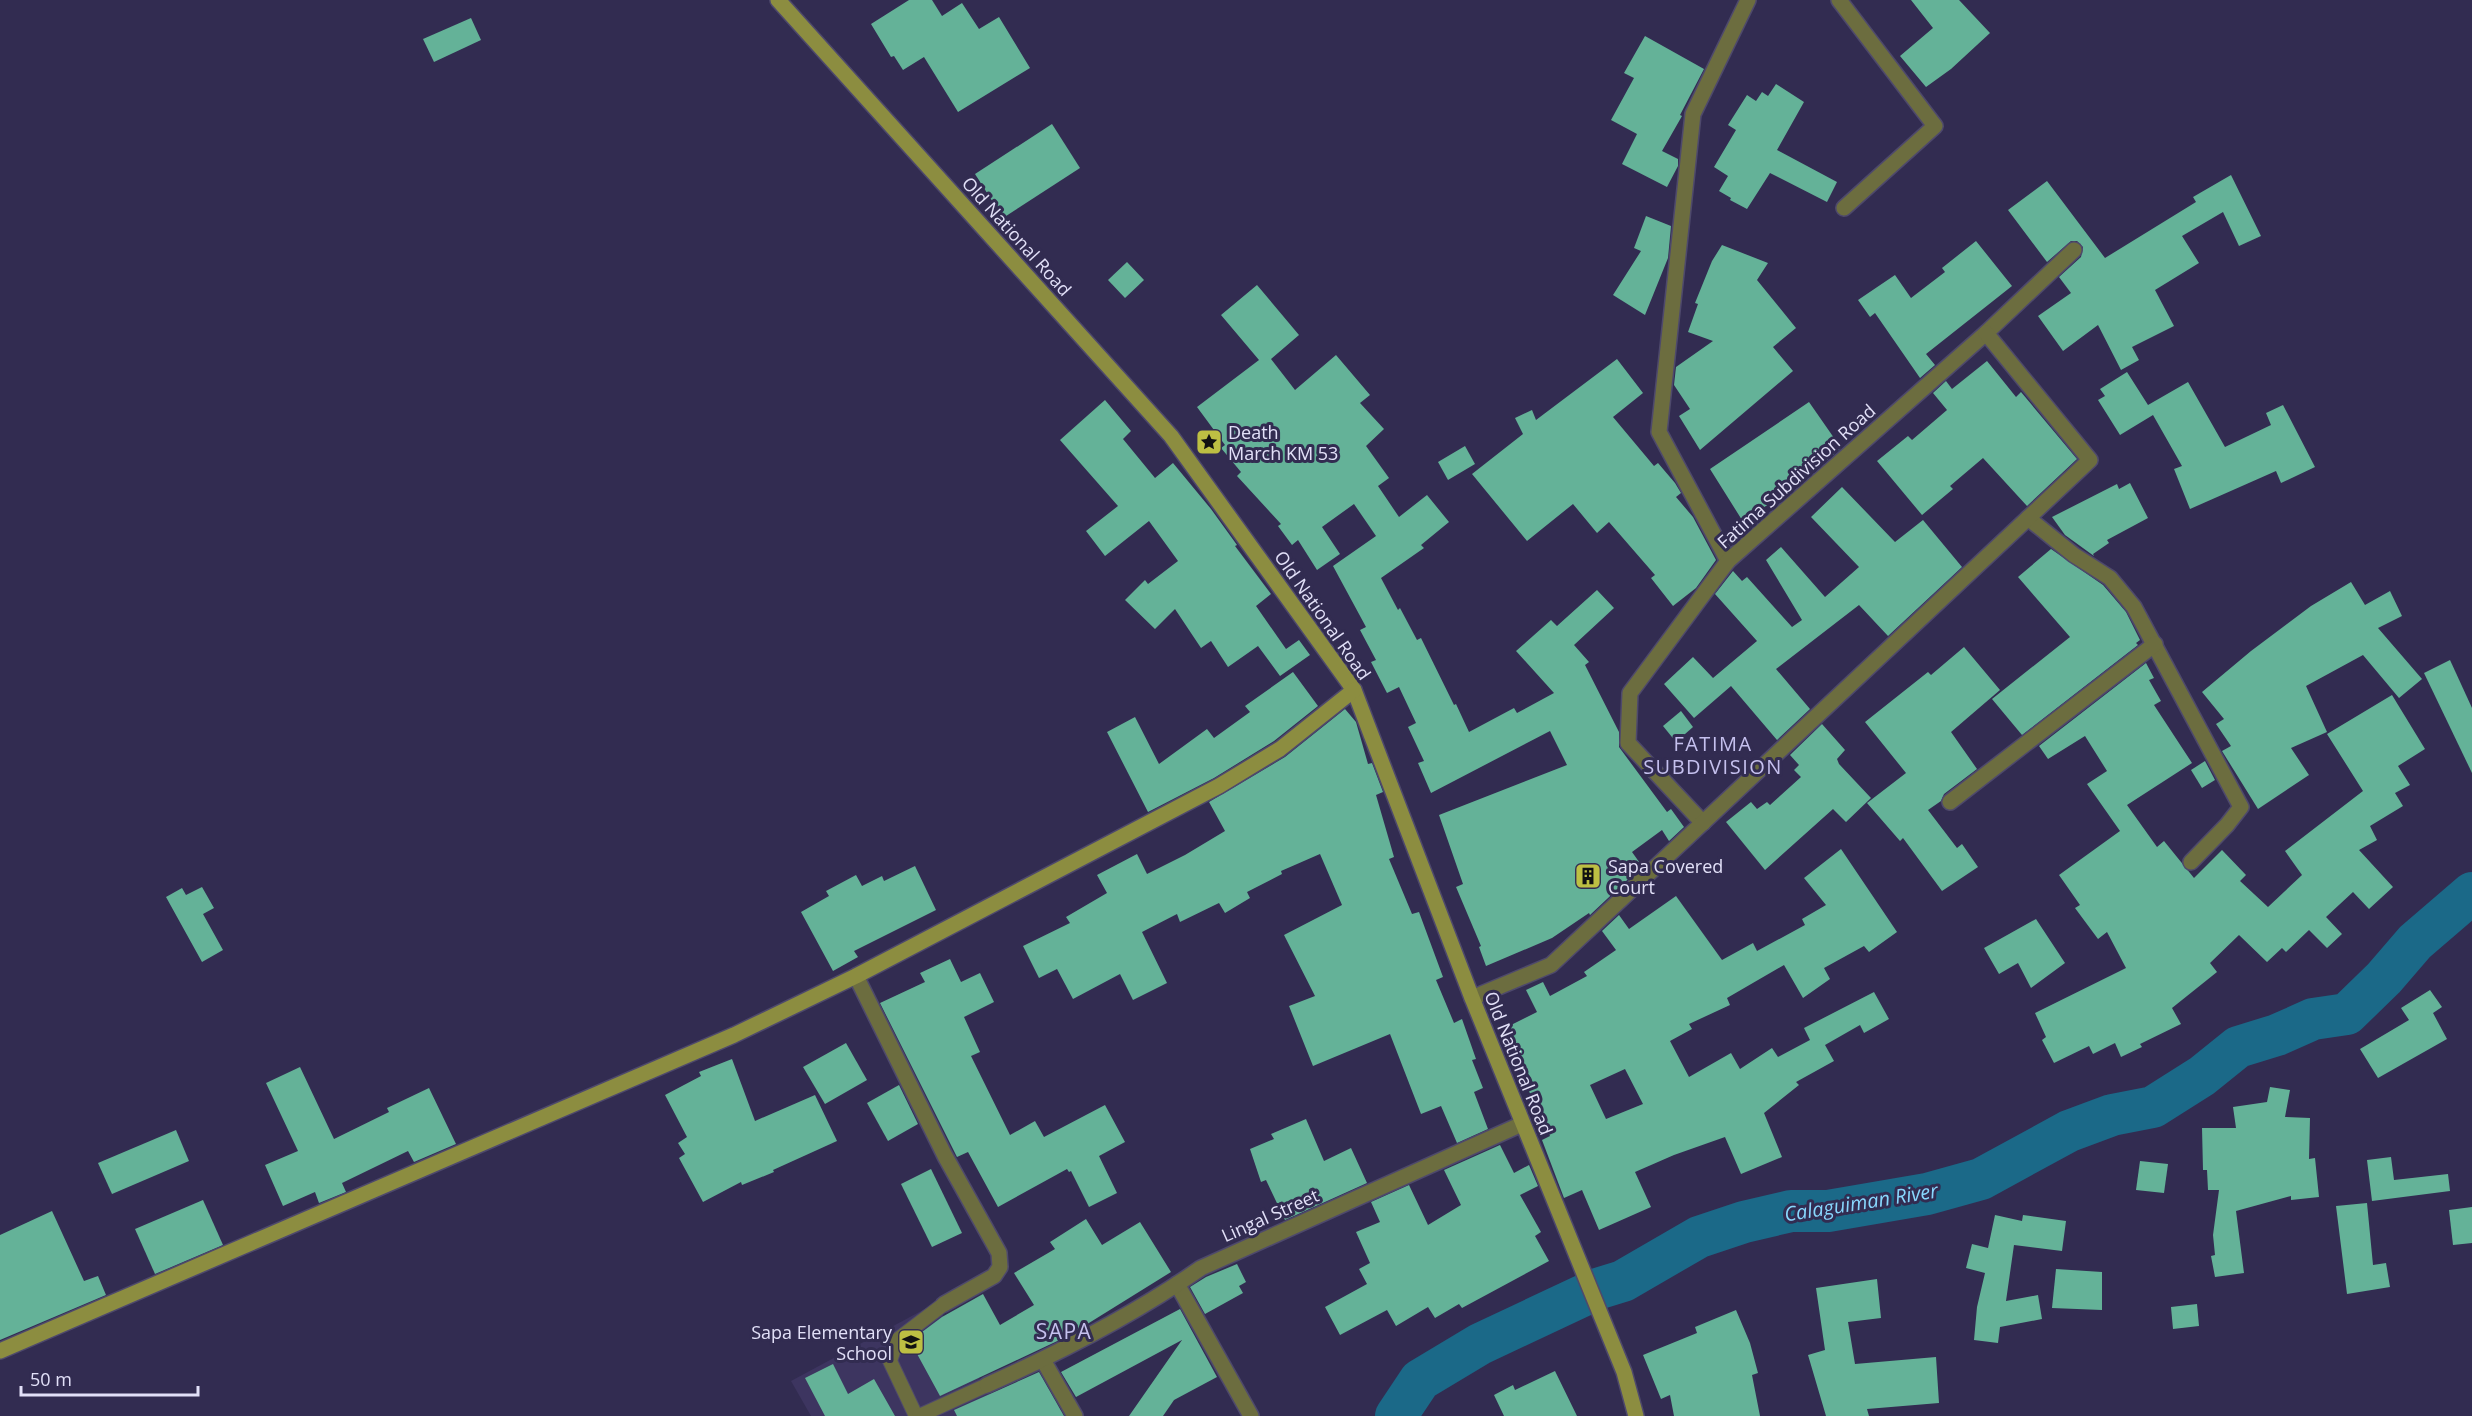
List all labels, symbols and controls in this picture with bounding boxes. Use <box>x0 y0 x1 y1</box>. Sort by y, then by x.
street label: Old National Road <box>957 171 1077 301</box>
street label: Fatima Subdivision Road <box>1712 398 1880 554</box>
place label: Death March KM 53 <box>1228 420 1338 465</box>
place icon: Death March KM 53 <box>1194 427 1224 457</box>
street label: Old National Road <box>1269 546 1377 684</box>
district label: FATIMA SUBDIVISION <box>1643 730 1783 780</box>
place label: Sapa Covered Court <box>1608 854 1723 899</box>
building icon: Sapa Covered Court <box>1573 861 1603 891</box>
street label: Old National Road <box>1479 988 1559 1138</box>
water label: Calaguiman River <box>1782 1176 1941 1227</box>
street label: Lingal Street <box>1218 1183 1322 1247</box>
district label: SAPA <box>1036 1317 1092 1345</box>
place label: Sapa Elementary School <box>751 1320 893 1365</box>
school or university icon: Sapa Elementary School <box>896 1327 926 1357</box>
scale bar <box>21 1359 198 1397</box>
text: 50 m <box>30 1367 72 1391</box>

